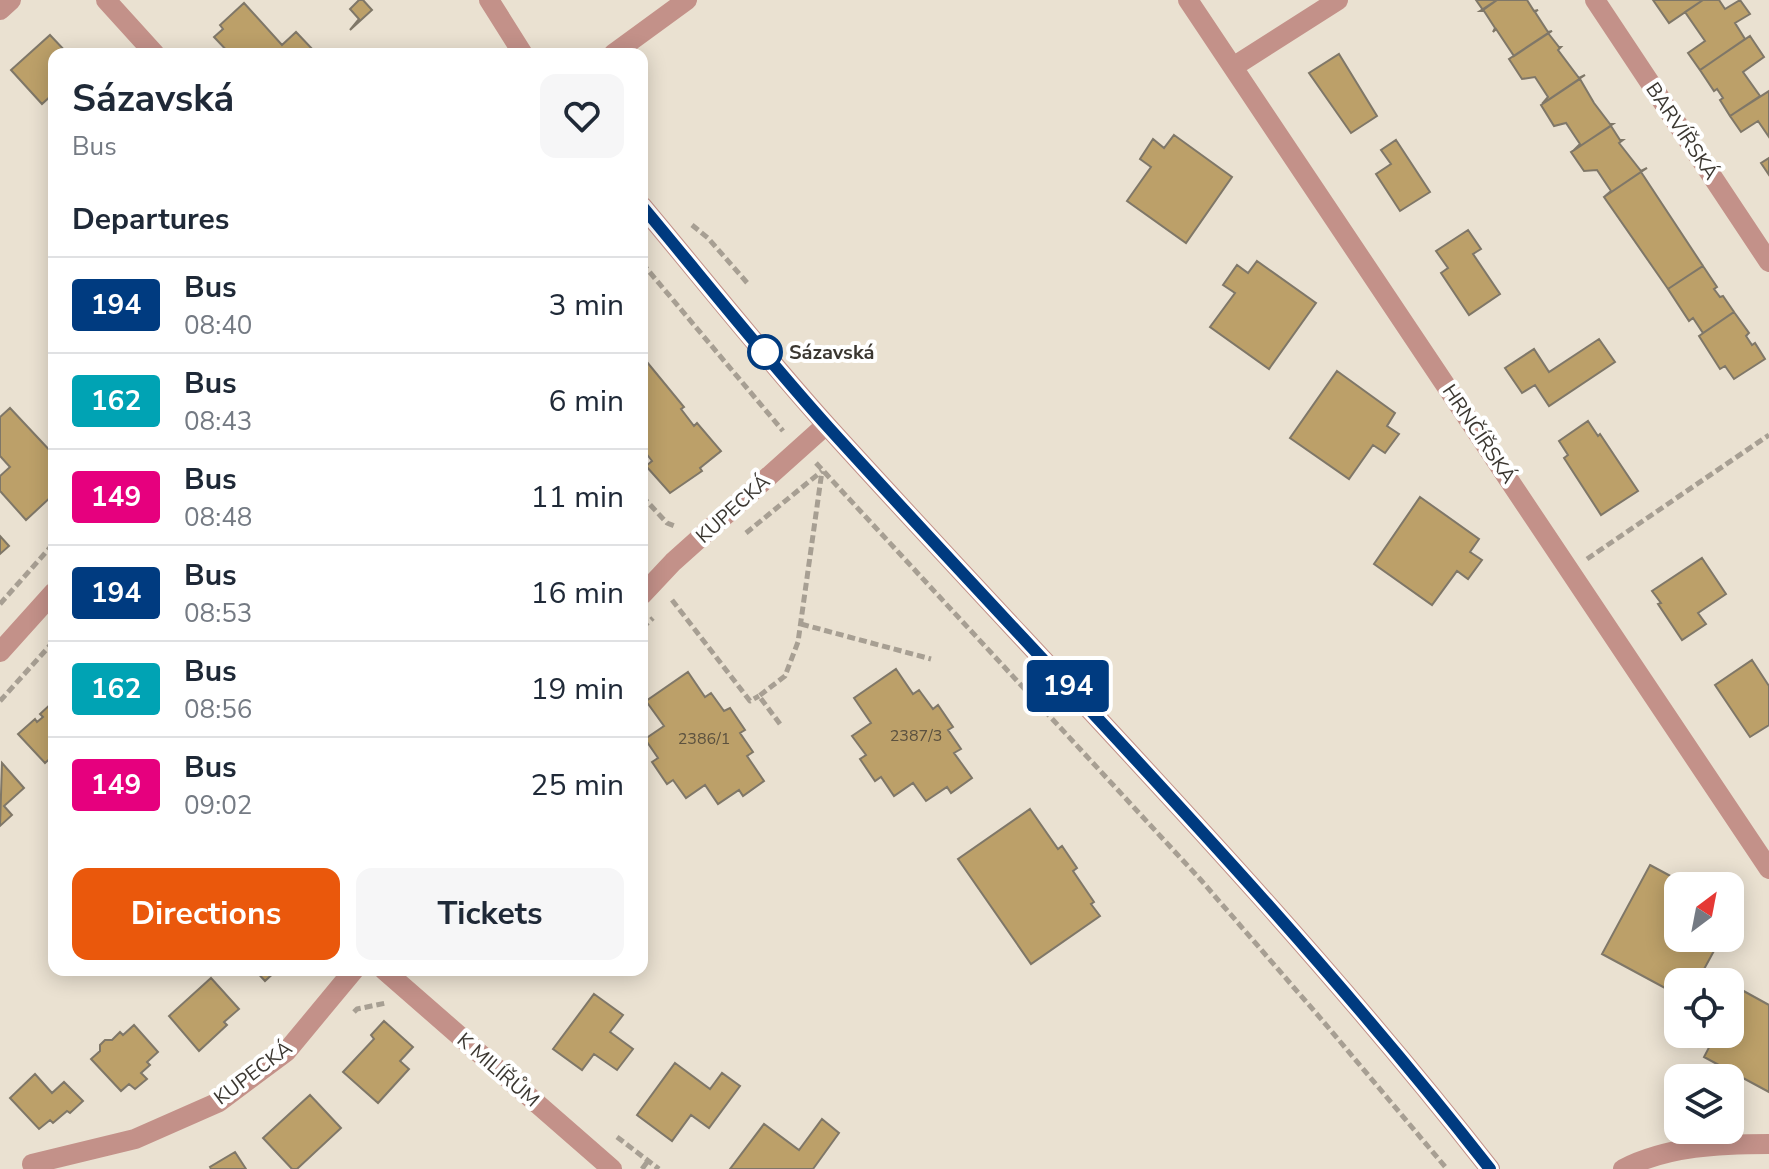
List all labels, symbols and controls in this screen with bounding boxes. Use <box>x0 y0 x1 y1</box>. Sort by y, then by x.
text: Sázavská <box>72 73 234 124</box>
button: heart <box>540 74 624 158</box>
street label: BARVÍŘSKÁ <box>1639 77 1725 185</box>
text: Bus <box>72 129 117 164</box>
text: Departures <box>72 199 229 240</box>
text: Bus <box>184 267 237 308</box>
text: 3 min <box>549 285 624 326</box>
text: 194 <box>91 286 141 324</box>
text: 08:40 <box>184 308 252 343</box>
marker: Sázavská <box>748 335 782 369</box>
place label: Sázavská <box>789 339 874 366</box>
text: Bus <box>184 363 237 404</box>
street label: HRNČÍŘSKÁ <box>1436 379 1522 489</box>
text: 6 min <box>549 381 624 422</box>
text: 162 <box>91 382 141 420</box>
text: 08:43 <box>184 404 252 439</box>
text: Bus <box>184 459 237 500</box>
street label: KUPECKÁ <box>690 468 776 550</box>
text: 11 min <box>531 477 624 518</box>
text: 149 <box>91 478 141 516</box>
text: 08:48 <box>184 500 252 535</box>
text: Bus <box>184 555 237 596</box>
text: 16 min <box>531 573 624 614</box>
text: 194 <box>91 574 141 612</box>
text: 08:53 <box>184 596 252 631</box>
text: Bus <box>184 651 237 692</box>
line badge: 194 <box>1022 660 1114 712</box>
text: 194 <box>1043 667 1093 705</box>
text: 19 min <box>531 669 624 710</box>
text: 162 <box>91 670 141 708</box>
text: 08:56 <box>184 692 252 727</box>
house number: 2387/3 <box>890 725 942 747</box>
house number: 2386/1 <box>678 728 730 750</box>
text: Bus <box>184 747 237 788</box>
text: 25 min <box>531 765 624 806</box>
text: 149 <box>91 766 141 804</box>
text: 09:02 <box>184 788 252 823</box>
button: Directions <box>72 868 340 960</box>
button: Tickets <box>356 868 624 960</box>
north arrow <box>1664 872 1744 952</box>
map controls <box>1664 872 1744 1144</box>
button: locate <box>1664 968 1744 1048</box>
street label: K MILÍŘŮM <box>451 1027 545 1113</box>
street label: KUPECKÁ <box>208 1035 298 1111</box>
button: layers <box>1664 1064 1744 1144</box>

